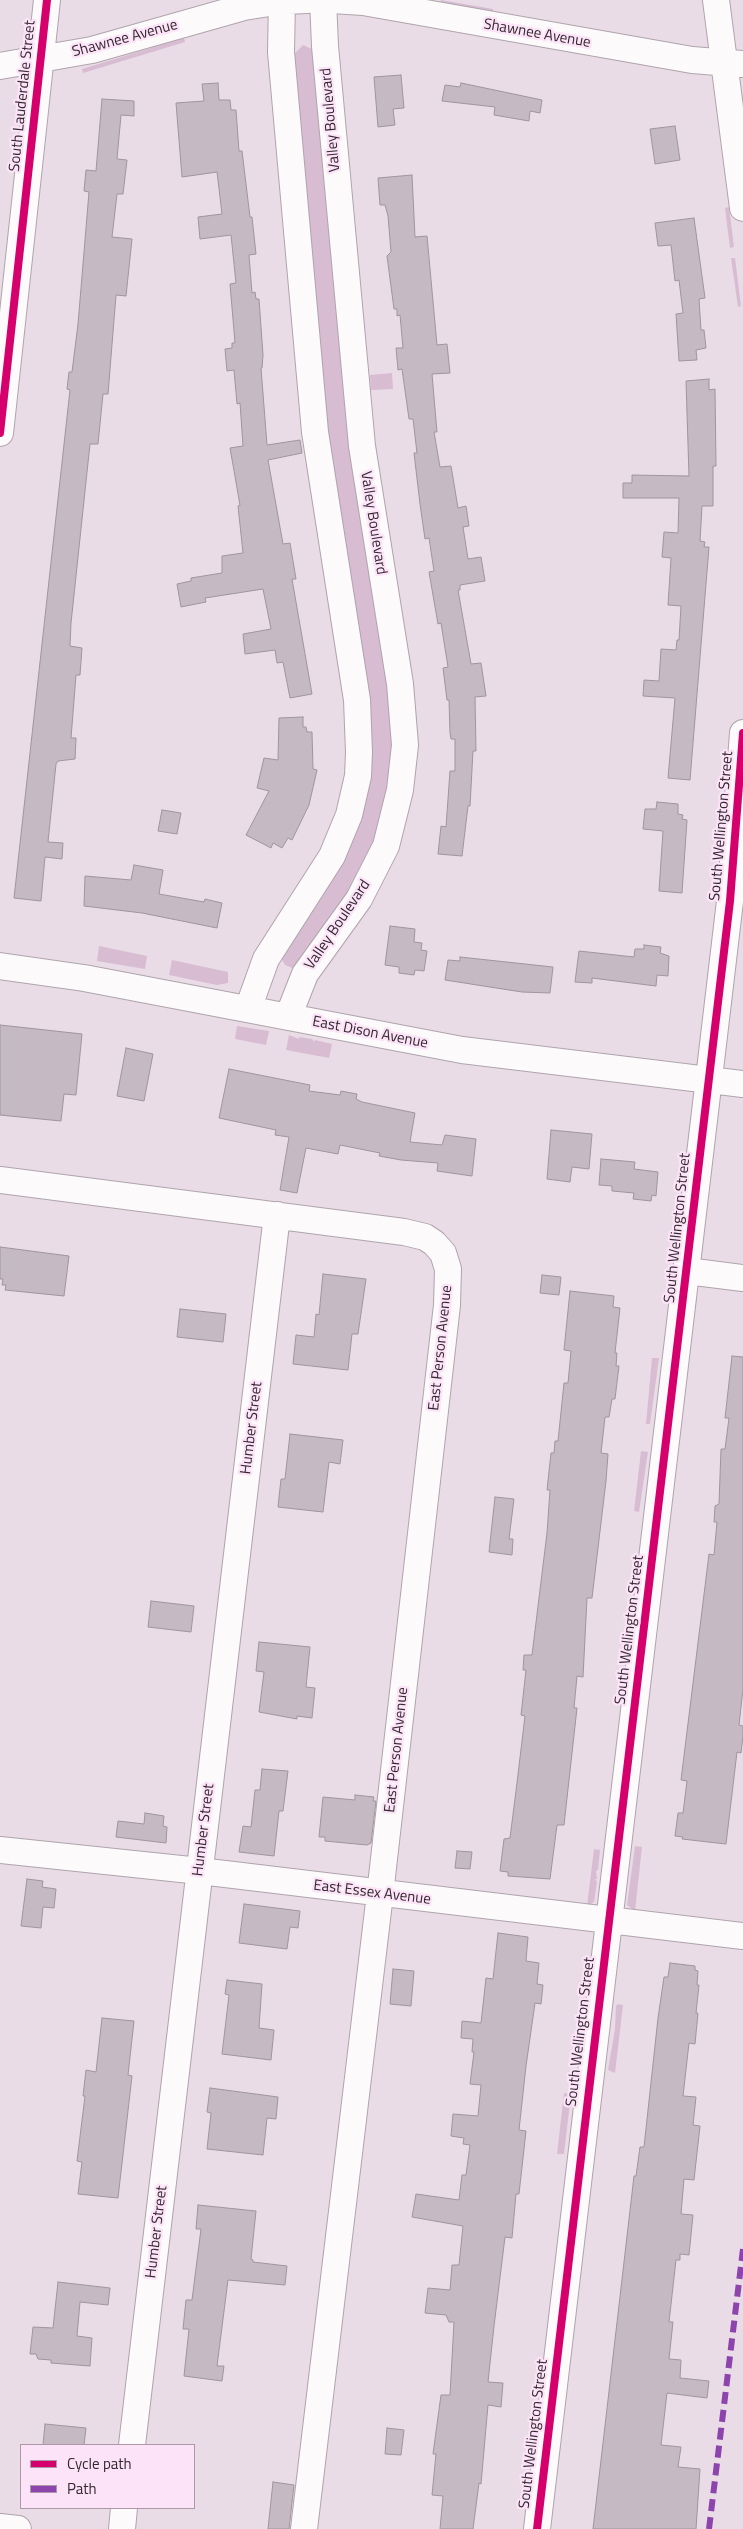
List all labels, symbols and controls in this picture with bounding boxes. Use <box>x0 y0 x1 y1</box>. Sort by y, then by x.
street label: Shawnee Avenue <box>70 16 180 62</box>
street label: Shawnee Avenue <box>482 16 592 52</box>
street label: South Lauderdale Street <box>6 19 40 173</box>
street label: Valley Boulevard <box>317 67 345 173</box>
street label: Valley Boulevard <box>356 470 390 576</box>
street label: South Wellington Street <box>706 750 738 902</box>
street label: Valley Boulevard <box>301 877 375 973</box>
street label: East Dison Avenue <box>311 1013 429 1053</box>
street label: South Wellington Street <box>661 1152 695 1304</box>
street label: East Person Avenue <box>425 1284 457 1412</box>
street label: Humber Street <box>237 1381 267 1475</box>
street label: South Wellington Street <box>612 1554 648 1706</box>
street label: East Person Avenue <box>381 1686 413 1814</box>
street label: Humber Street <box>189 1783 219 1877</box>
street label: East Essex Avenue <box>312 1877 432 1909</box>
street label: South Wellington Street <box>563 1956 599 2108</box>
street label: Humber Street <box>142 2185 172 2279</box>
street label: South Wellington Street <box>516 2358 552 2510</box>
legend <box>20 2444 195 2509</box>
text: Cycle path <box>67 2452 132 2475</box>
text: Path <box>67 2477 97 2500</box>

